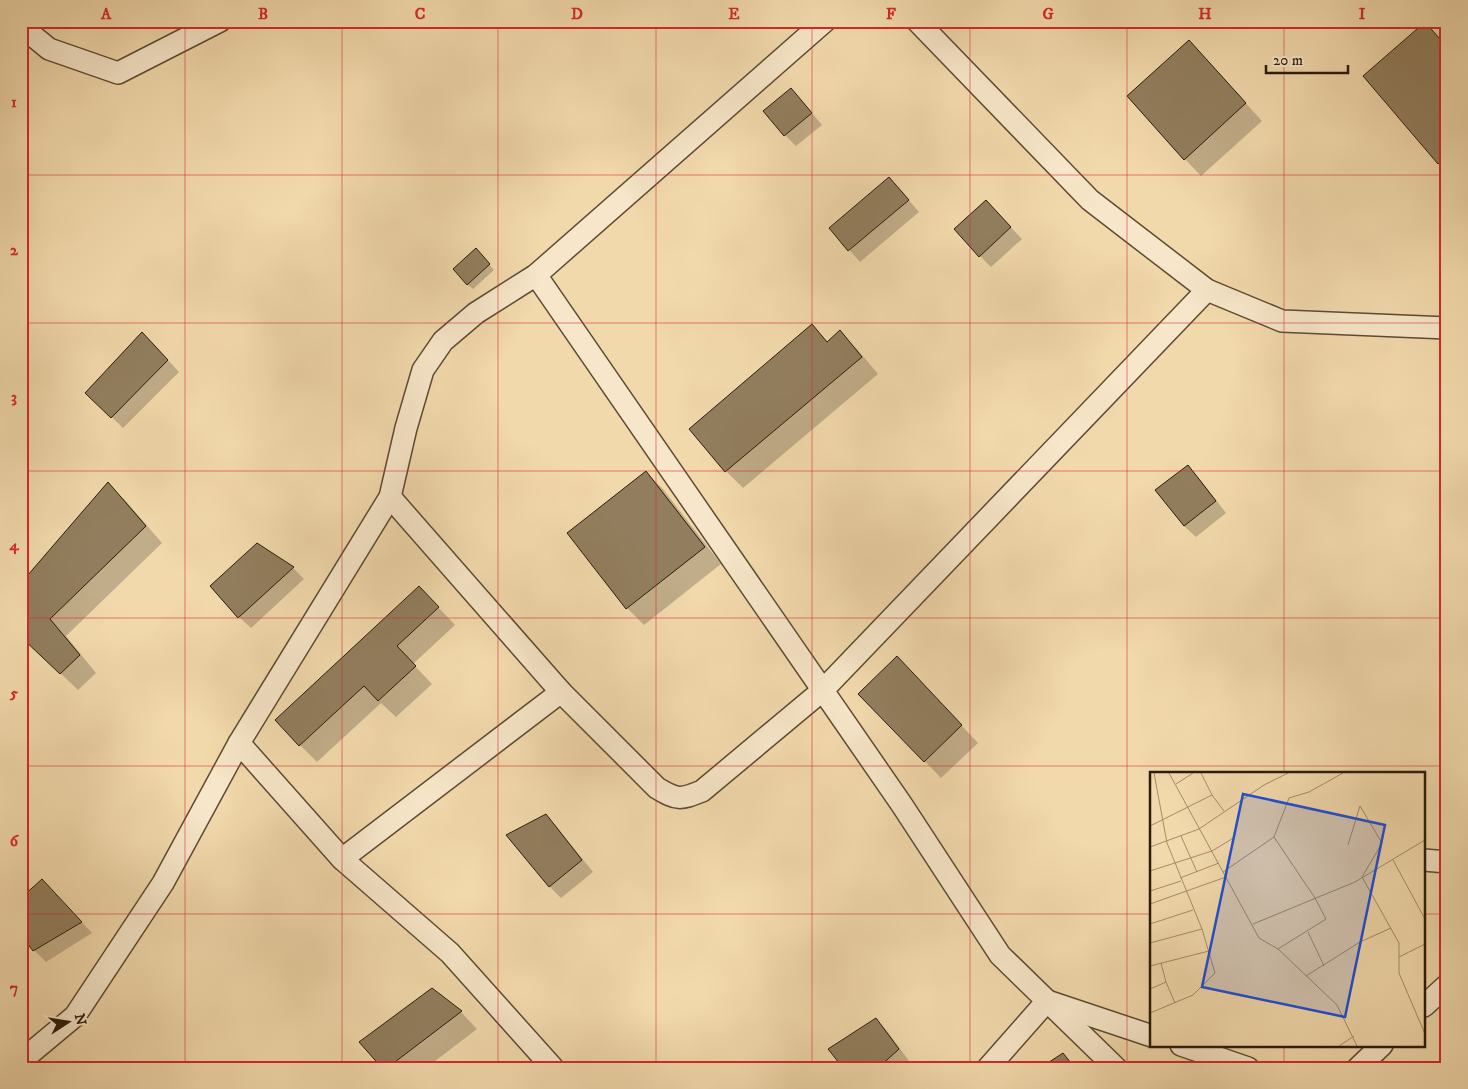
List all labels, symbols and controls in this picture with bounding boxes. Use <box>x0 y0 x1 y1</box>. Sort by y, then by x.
text: A <box>100 4 112 24</box>
text: B <box>258 4 268 24</box>
text: C <box>415 4 425 24</box>
text: D <box>571 4 583 24</box>
text: E <box>728 4 740 24</box>
text: F <box>886 4 896 24</box>
text: G <box>1042 4 1054 24</box>
text: H <box>1198 4 1212 24</box>
text: I <box>1359 4 1366 24</box>
scale bar <box>1266 42 1348 74</box>
text: 20 m <box>1273 51 1303 70</box>
text: 1 <box>11 92 17 112</box>
text: 2 <box>10 240 19 260</box>
text: 3 <box>11 387 17 407</box>
text: 4 <box>8 535 19 555</box>
text: 5 <box>9 683 18 703</box>
inset map <box>1150 772 1426 1046</box>
text: 6 <box>10 831 20 851</box>
text: 7 <box>10 978 18 998</box>
north arrow <box>42 996 92 1046</box>
text: N <box>70 1012 90 1027</box>

